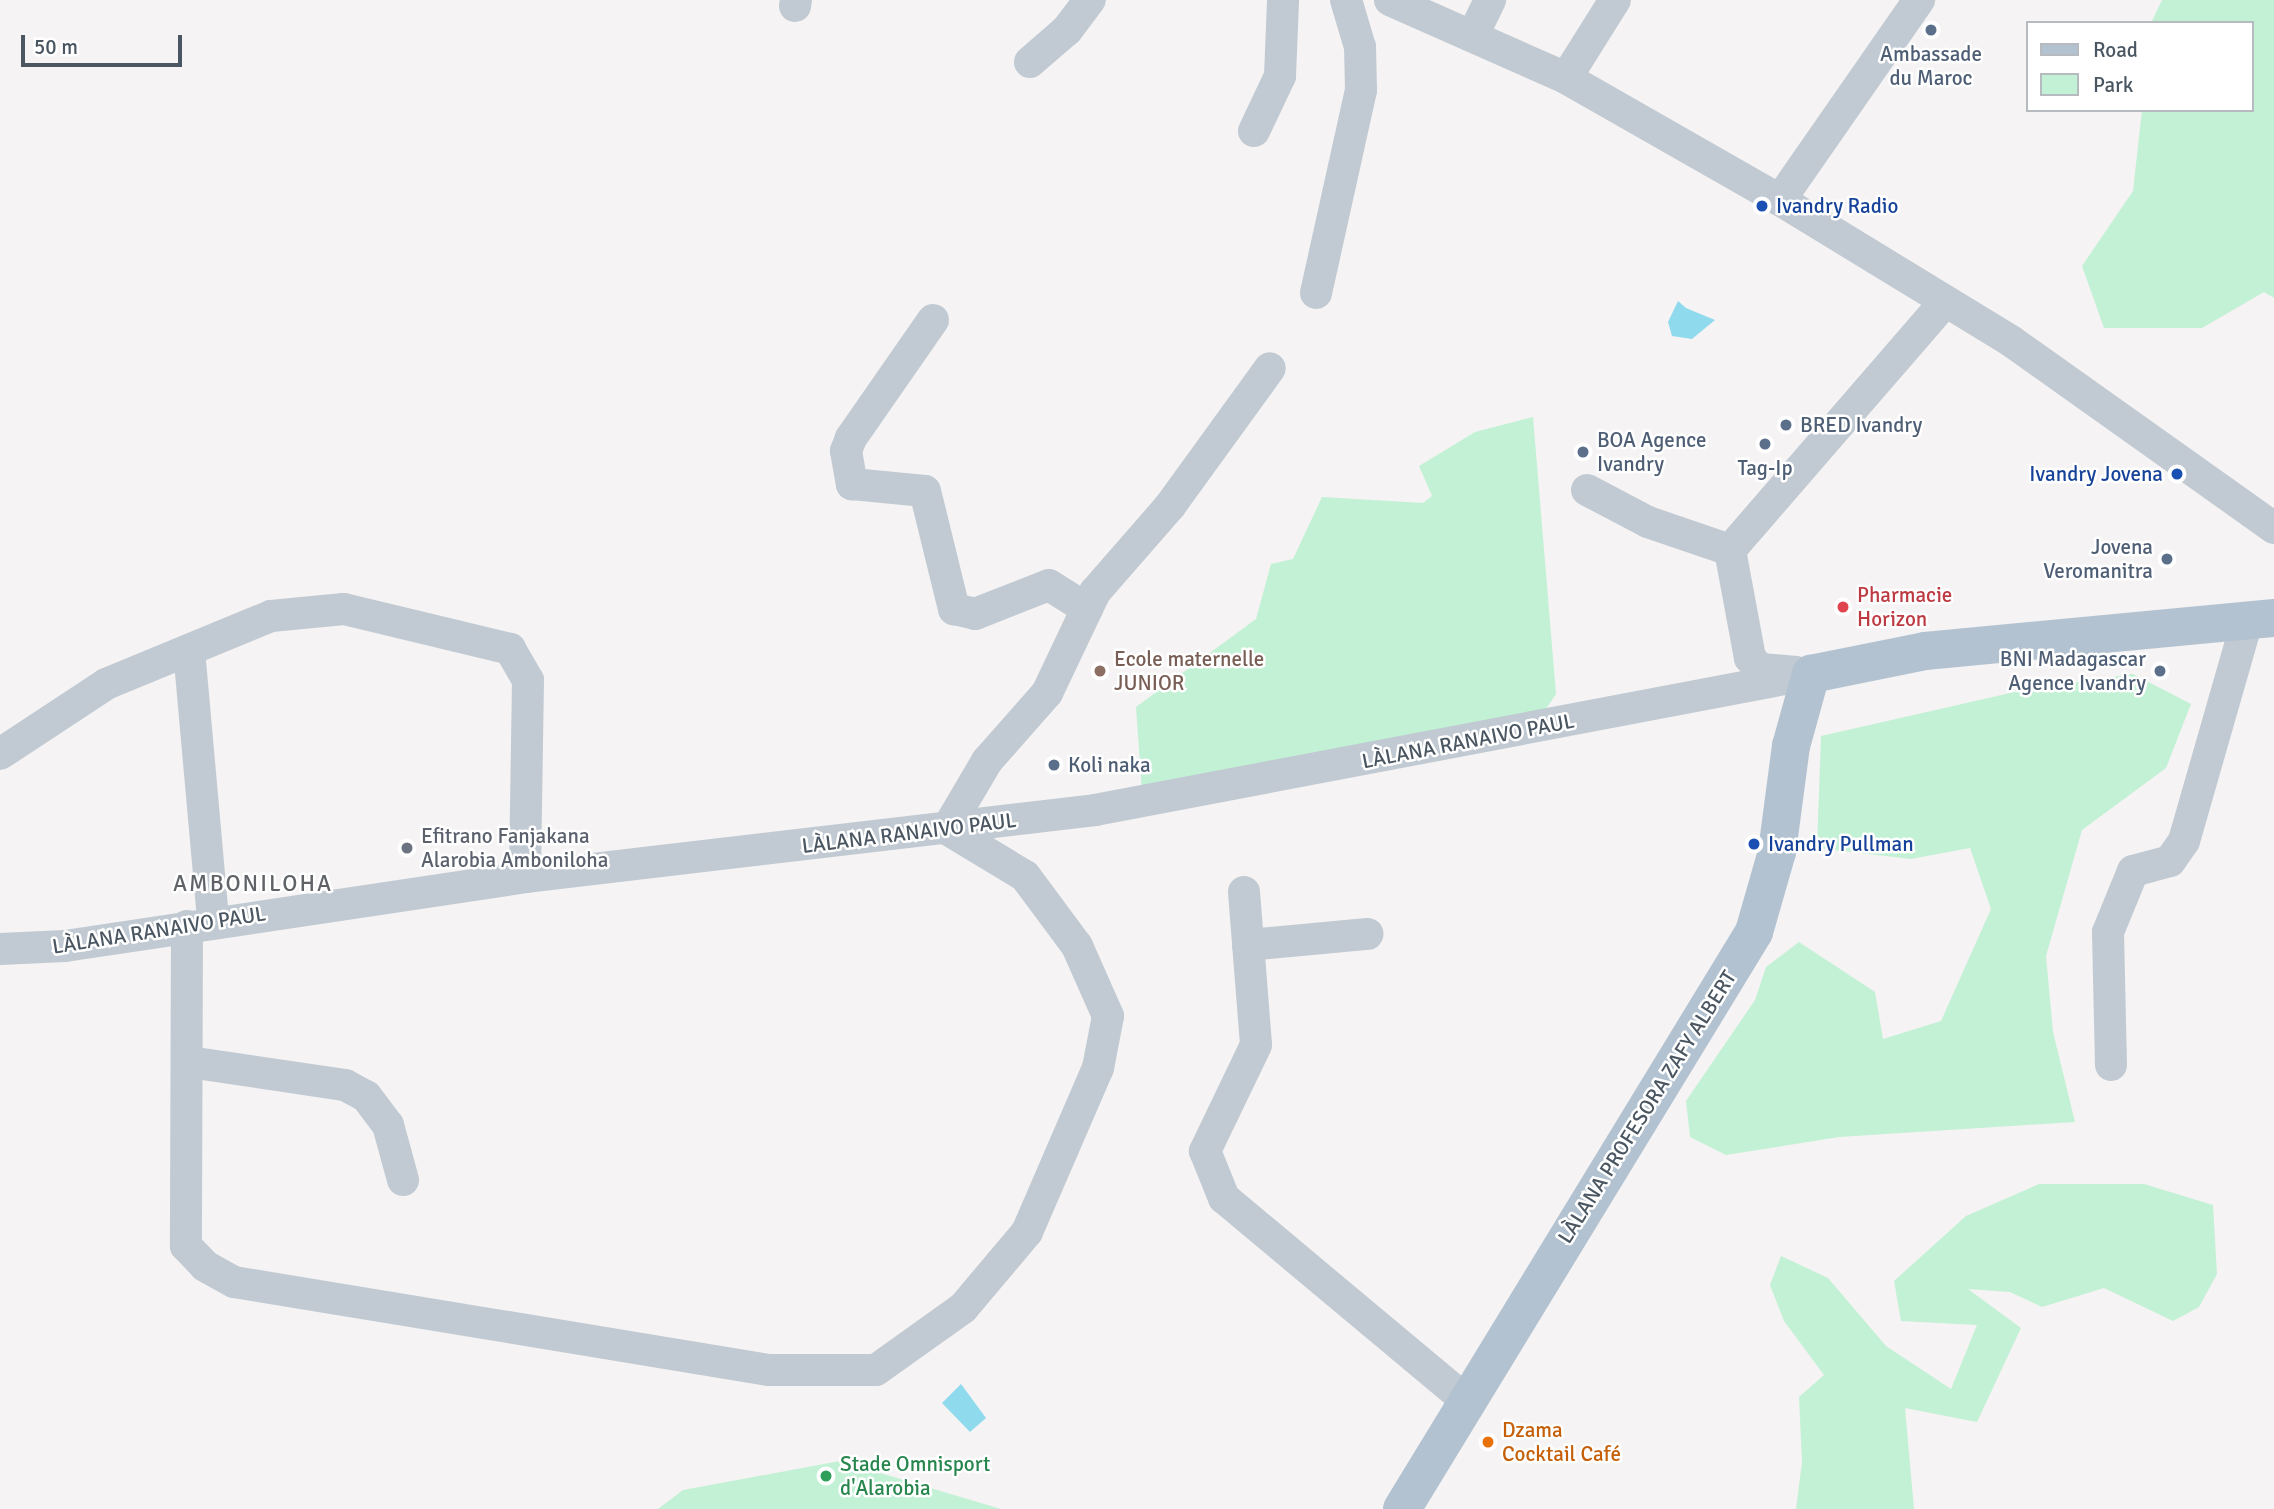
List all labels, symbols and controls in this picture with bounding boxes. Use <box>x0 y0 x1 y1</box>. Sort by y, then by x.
scale bar <box>24 21 186 65</box>
legend <box>2025 21 2253 112</box>
marker: Ambassade du Maroc <box>1923 22 1939 38</box>
text: 50 m <box>34 34 78 60</box>
text: Road <box>2093 37 2138 63</box>
place label: Ambassade du Maroc <box>1880 41 1982 91</box>
text: Park <box>2093 72 2133 98</box>
place label: Ivandry Radio <box>1776 193 1898 219</box>
marker: Ivandry Radio <box>1754 198 1770 214</box>
place label: BRED Ivandry <box>1800 412 1922 438</box>
marker: BRED Ivandry <box>1778 417 1794 433</box>
place label: BOA Agence Ivandry <box>1597 427 1707 477</box>
marker: Tag-Ip <box>1757 436 1773 452</box>
marker: BOA Agence Ivandry <box>1575 444 1591 460</box>
place label: Tag-Ip <box>1737 455 1793 481</box>
place label: Ivandry Jovena <box>2029 461 2163 487</box>
marker: Ivandry Jovena <box>2169 466 2185 482</box>
place label: Jovena Veromanitra <box>2043 534 2153 584</box>
marker: Jovena Veromanitra <box>2159 551 2175 567</box>
place label: Pharmacie Horizon <box>1857 582 1952 632</box>
marker: Pharmacie Horizon <box>1835 599 1851 615</box>
place label: Ecole maternelle JUNIOR <box>1114 646 1264 696</box>
place label: BNI Madagascar Agence Ivandry <box>2000 646 2146 696</box>
marker: Ecole maternelle JUNIOR <box>1092 663 1108 679</box>
marker: BNI Madagascar Agence Ivandry <box>2152 663 2168 679</box>
street label: LÀLANA RANAIVO PAUL <box>1360 708 1576 774</box>
place label: Koli naka <box>1068 752 1151 778</box>
marker: Koli naka <box>1046 757 1062 773</box>
street label: LÀLANA RANAIVO PAUL <box>800 807 1018 859</box>
place label: Efitrano Fanjakana Alarobia Amboniloha <box>421 823 608 873</box>
place label: Ivandry Pullman <box>1768 831 1914 857</box>
marker: Ivandry Pullman <box>1746 836 1762 852</box>
marker: Efitrano Fanjakana Alarobia Amboniloha <box>399 840 415 856</box>
district label: AMBONILOHA <box>174 870 332 898</box>
street label: LÀLANA RANAIVO PAUL <box>50 901 268 959</box>
street label: LÀLANA PROFESORA ZAFY ALBERT <box>1552 966 1742 1248</box>
place label: Dzama Cocktail Café <box>1502 1417 1621 1467</box>
marker: Dzama Cocktail Café <box>1480 1434 1496 1450</box>
place label: Stade Omnisport d'Alarobia <box>840 1451 990 1501</box>
marker: Stade Omnisport d'Alarobia <box>818 1468 834 1484</box>

